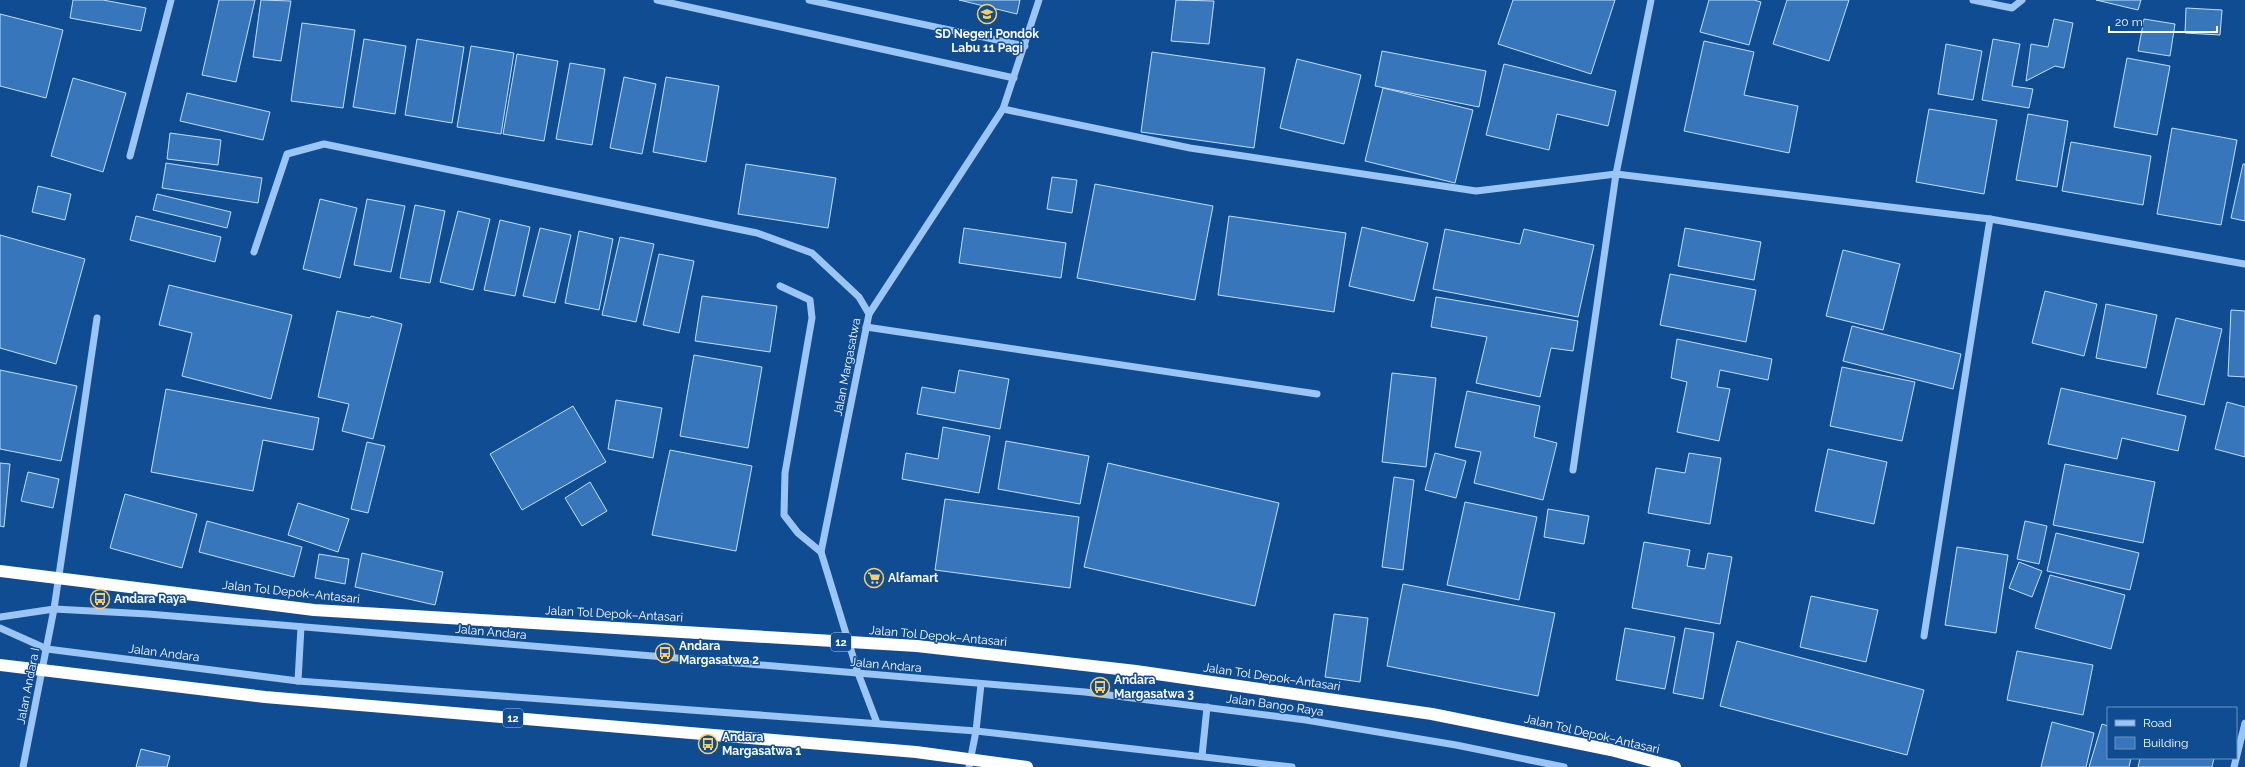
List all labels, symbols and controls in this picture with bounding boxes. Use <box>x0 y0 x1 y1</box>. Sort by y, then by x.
school or university icon: SD Negeri Pondok Labu 11 Pagi <box>976 3 998 25</box>
scale bar <box>2109 8 2217 34</box>
text: 20 m <box>2115 15 2143 29</box>
place label: SD Negeri Pondok Labu 11 Pagi <box>935 27 1039 55</box>
street label: Jalan Margasatwa <box>831 317 863 417</box>
supermarket icon: Alfamart <box>863 567 885 589</box>
place label: Alfamart <box>888 571 939 585</box>
street label: Jalan Tol Depok–Antasari <box>221 578 361 606</box>
bus stop icon: Andara Raya <box>89 588 111 610</box>
place label: Andara Raya <box>114 592 186 606</box>
street label: Jalan Tol Depok–Antasari <box>545 603 683 625</box>
street label: Jalan Andara <box>455 622 527 642</box>
street label: Jalan Tol Depok–Antasari <box>868 623 1008 649</box>
road number: 12 <box>831 633 851 651</box>
place label: Andara Margasatwa 2 <box>679 639 759 667</box>
street label: Jalan Andara <box>128 642 200 664</box>
bus stop icon: Andara Margasatwa 2 <box>654 642 676 664</box>
street label: Jalan Andara I <box>14 647 42 725</box>
street label: Jalan Andara <box>850 655 922 675</box>
street label: Jalan Tol Depok–Antasari <box>1203 660 1341 694</box>
place label: Andara Margasatwa 3 <box>1114 673 1194 701</box>
bus stop icon: Andara Margasatwa 3 <box>1089 676 1111 698</box>
street label: Jalan Bango Raya <box>1225 691 1325 719</box>
legend <box>2107 707 2237 759</box>
road number: 12 <box>503 709 523 727</box>
street label: Jalan Tol Depok–Antasari <box>1523 712 1661 756</box>
text: Road <box>2143 716 2172 730</box>
place label: Andara Margasatwa 1 <box>722 730 801 758</box>
bus stop icon: Andara Margasatwa 1 <box>697 733 719 755</box>
text: Building <box>2143 736 2189 750</box>

